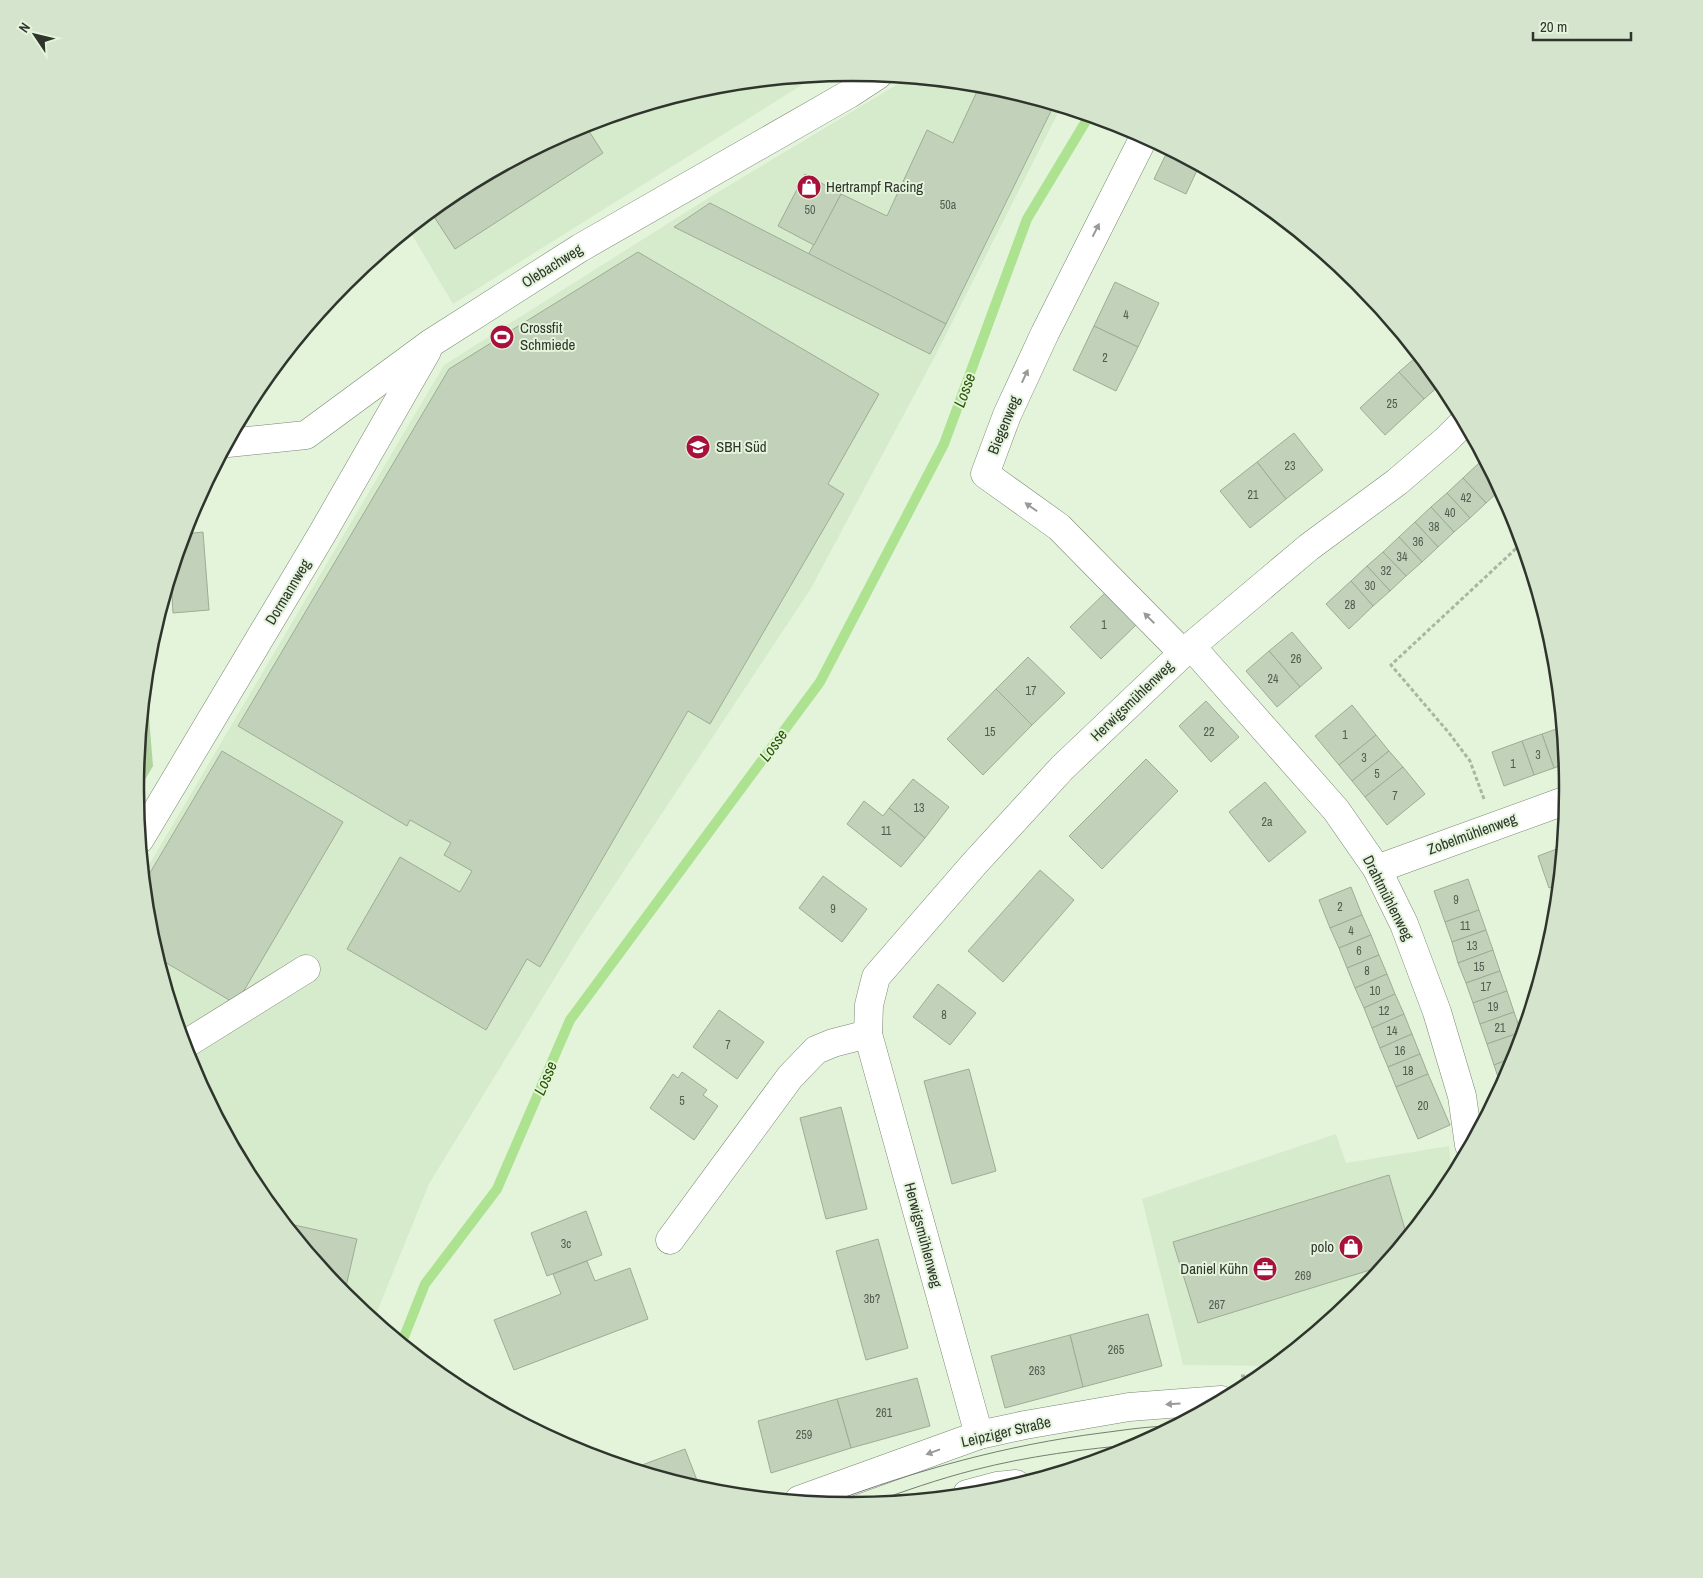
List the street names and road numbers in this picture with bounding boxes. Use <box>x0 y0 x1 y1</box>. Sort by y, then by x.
street label: Olebachweg <box>517 238 586 293</box>
street label: Biegenweg <box>982 392 1025 457</box>
street label: Dormannweg <box>260 555 315 628</box>
street label: Herwigsmühlenweg <box>1086 655 1178 746</box>
street label: Zobelmühlenweg <box>1424 808 1520 859</box>
street label: Drahtmühlenweg <box>1358 852 1419 944</box>
street label: Herwigsmühlenweg <box>899 1180 948 1290</box>
street label: Leipziger Straße <box>959 1411 1053 1452</box>

